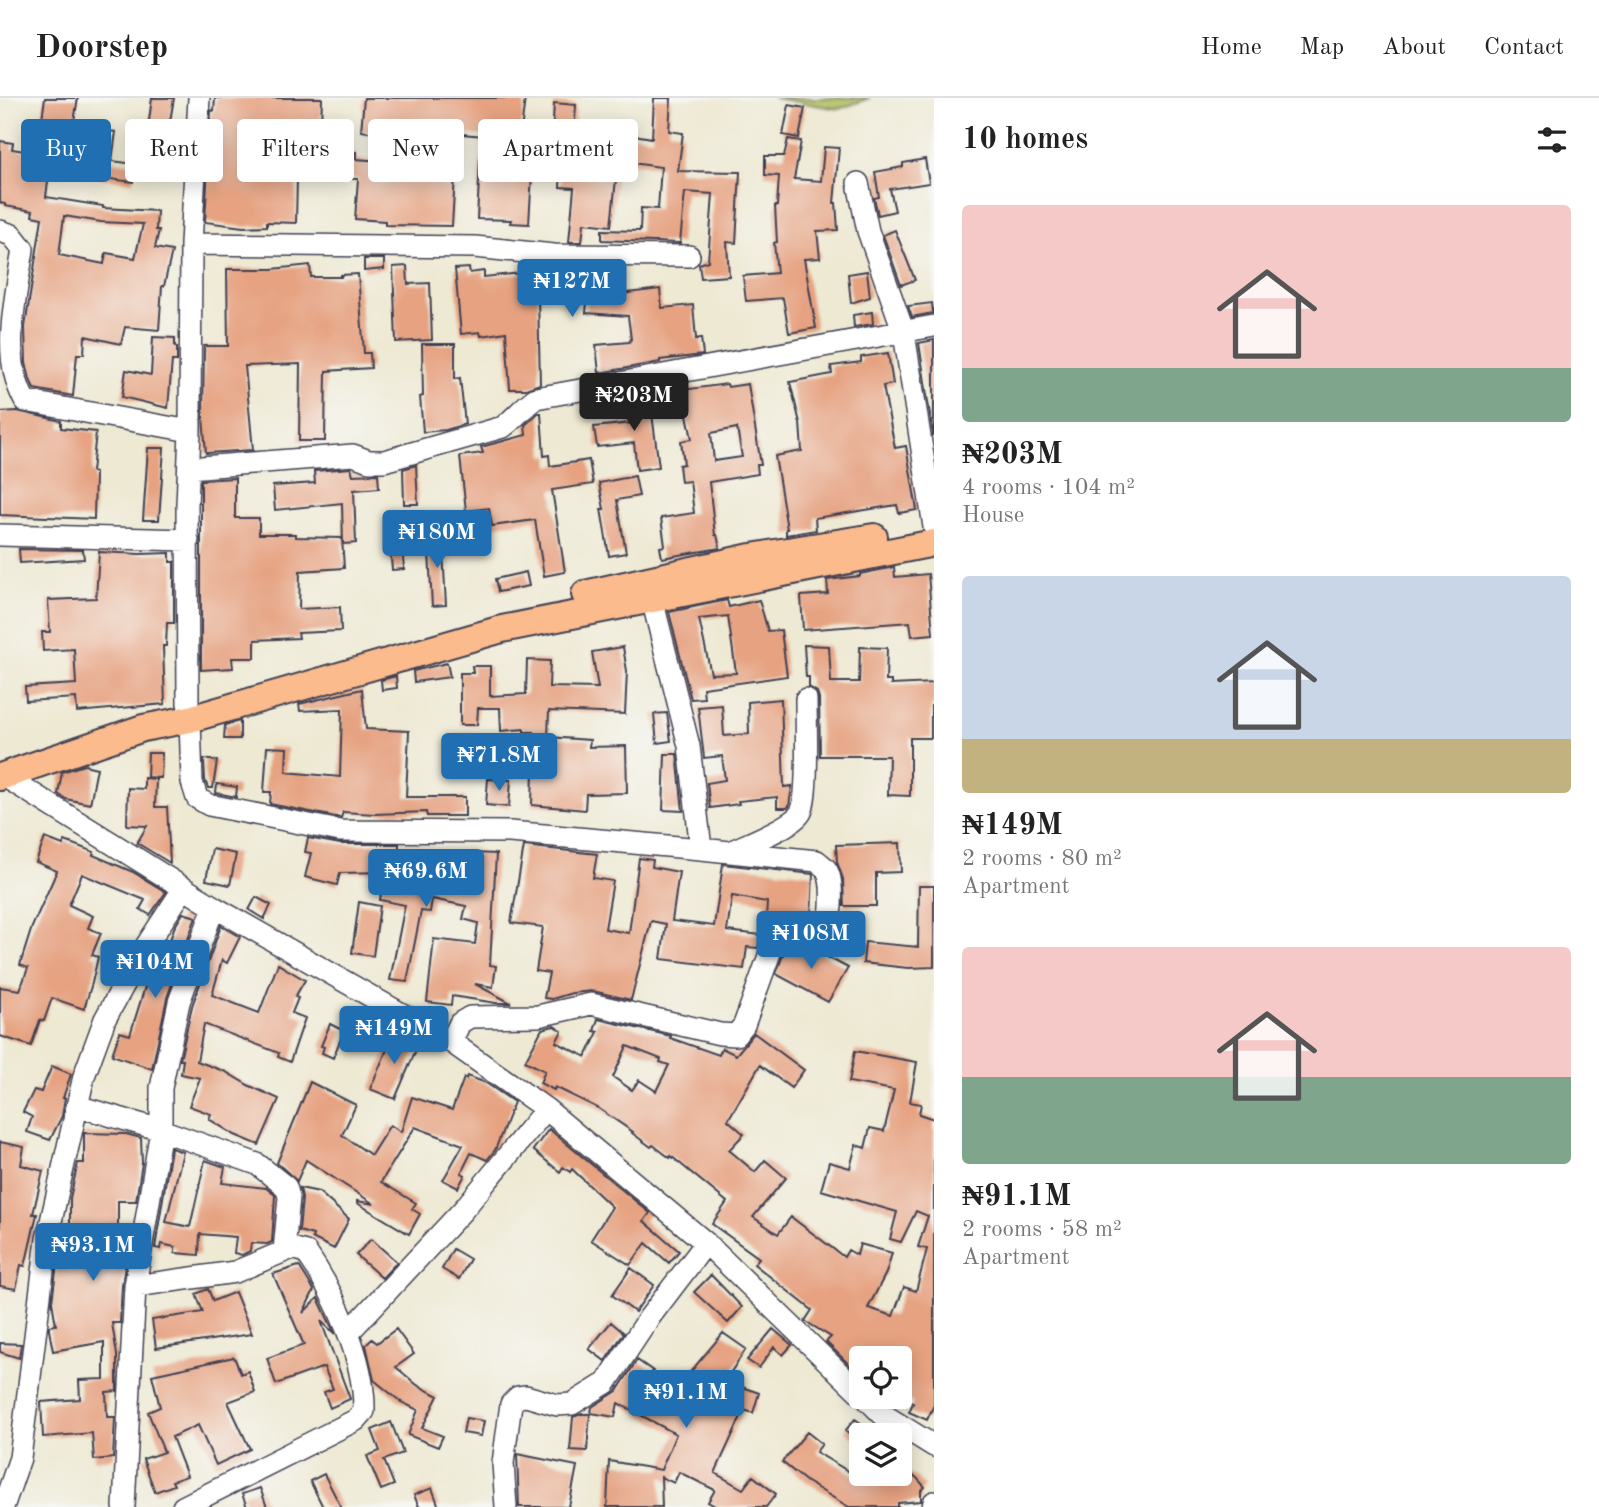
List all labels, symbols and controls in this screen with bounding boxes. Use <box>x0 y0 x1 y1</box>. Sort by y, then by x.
text: Doorstep <box>35 32 168 65</box>
text: Home <box>1201 36 1262 60</box>
text: Map <box>1300 36 1344 60</box>
text: About <box>1382 36 1446 60</box>
text: Contact <box>1484 36 1564 60</box>
chip: Buy <box>21 119 111 182</box>
chip: Rent <box>125 119 223 182</box>
chip: Filters <box>237 119 354 182</box>
chip: New <box>368 119 464 182</box>
chip: Apartment <box>478 119 638 182</box>
icon: filters <box>1533 121 1571 159</box>
text: 10 homes <box>962 125 1088 155</box>
icon: home <box>1204 251 1330 377</box>
pin: ₦127M <box>523 260 621 319</box>
text: ₦127M <box>533 270 611 293</box>
pin: ₦203M <box>585 374 683 433</box>
text: ₦203M <box>595 384 673 407</box>
text: ₦203M <box>962 440 1063 470</box>
text: 4 rooms · 104 m² <box>962 476 1135 499</box>
text: House <box>962 504 1024 527</box>
pin: ₦180M <box>388 510 486 570</box>
text: ₦180M <box>398 521 476 544</box>
icon: home <box>1204 622 1330 748</box>
pin: ₦71.8M <box>442 734 556 793</box>
text: ₦71.8M <box>457 744 541 767</box>
text: ₦149M <box>962 811 1063 841</box>
text: 2 rooms · 80 m² <box>962 847 1122 870</box>
pin: ₦69.6M <box>369 850 483 909</box>
text: ₦69.6M <box>384 860 468 883</box>
text: Apartment <box>962 875 1070 898</box>
pin: ₦108M <box>762 912 860 971</box>
text: ₦108M <box>772 922 850 945</box>
pin: ₦104M <box>106 940 204 1000</box>
text: ₦104M <box>116 951 194 974</box>
icon: home <box>1204 993 1330 1119</box>
pin: ₦149M <box>345 1006 443 1066</box>
text: ₦149M <box>355 1017 433 1040</box>
text: ₦91.1M <box>962 1182 1071 1212</box>
text: 2 rooms · 58 m² <box>962 1218 1122 1241</box>
pin: ₦93.1M <box>36 1224 150 1283</box>
text: ₦93.1M <box>51 1234 135 1257</box>
text: Apartment <box>962 1246 1070 1269</box>
map controls <box>849 1346 912 1486</box>
button: locate <box>849 1346 912 1409</box>
pin: ₦91.1M <box>629 1370 743 1430</box>
text: ₦91.1M <box>644 1381 728 1404</box>
button: layers <box>849 1423 912 1486</box>

